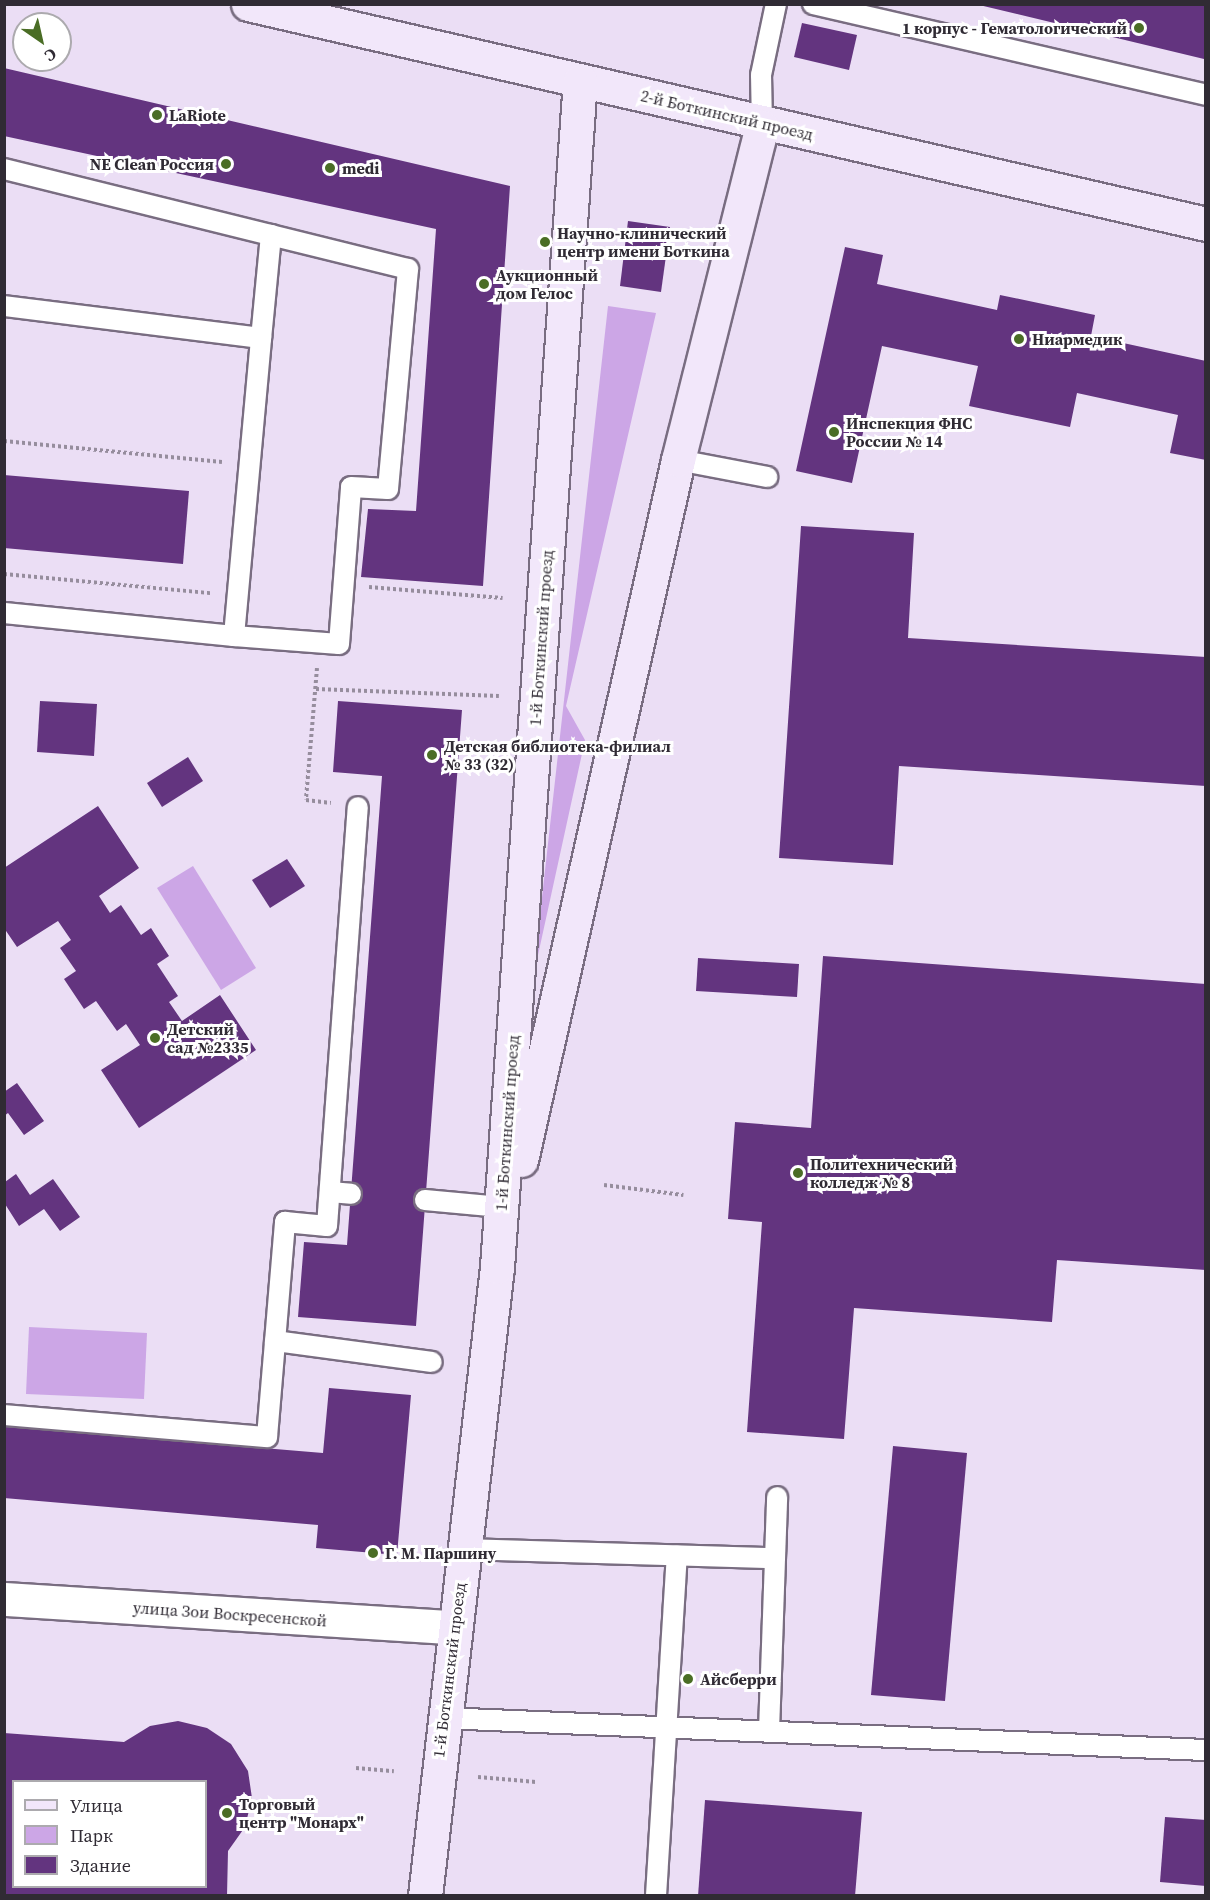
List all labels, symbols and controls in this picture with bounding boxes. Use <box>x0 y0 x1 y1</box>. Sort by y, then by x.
north arrow <box>12 12 72 72</box>
place label: 1 корпус - Гематологический <box>902 18 1127 38</box>
marker: 1 корпус - Гематологический <box>1132 21 1146 35</box>
text: С <box>41 43 61 67</box>
street label: 2-й Боткинский проезд <box>639 86 815 144</box>
place label: LaRiote <box>169 105 226 125</box>
marker: LaRiote <box>150 108 164 122</box>
place label: NE Clean Россия <box>90 154 214 174</box>
marker: NE Clean Россия <box>219 157 233 171</box>
place label: medi <box>342 158 379 178</box>
marker: medi <box>323 161 337 175</box>
place label: Научно-клинический центр имени Боткина <box>557 223 730 261</box>
marker: Научно-клинический центр имени Боткина <box>538 235 552 249</box>
place label: Аукционный дом Гелос <box>496 265 598 303</box>
marker: Аукционный дом Гелос <box>477 277 491 291</box>
place label: Ниармедик <box>1032 329 1122 349</box>
marker: Ниармедик <box>1010 330 1028 348</box>
place label: Инспекция ФНС России № 14 <box>846 413 972 451</box>
marker: Инспекция ФНС России № 14 <box>827 425 841 439</box>
street label: 1-й Боткинский проезд <box>525 549 557 727</box>
place label: Детская библиотека-филиал № 33 (32) <box>444 736 671 774</box>
marker: Детская библиотека-филиал № 33 (32) <box>425 748 439 762</box>
place label: Детский сад №2335 <box>167 1019 248 1057</box>
marker: Детский сад №2335 <box>148 1031 162 1045</box>
street label: 1-й Боткинский проезд <box>491 1034 523 1212</box>
place label: Политехнический колледж № 8 <box>810 1154 953 1192</box>
marker: Политехнический колледж № 8 <box>791 1166 805 1180</box>
place label: Г. М. Паршину <box>385 1543 496 1563</box>
marker: Г. М. Паршину <box>366 1546 380 1560</box>
street label: 1-й Боткинский проезд <box>429 1581 469 1759</box>
street label: улица Зои Воскресенской <box>132 1598 328 1630</box>
place label: Айсберри <box>700 1669 777 1689</box>
marker: Айсберри <box>681 1672 695 1686</box>
legend <box>12 1780 207 1888</box>
text: Улица <box>70 1793 123 1818</box>
place label: Торговый центр "Монарх" <box>239 1794 364 1832</box>
marker: Торговый центр "Монарх" <box>220 1806 234 1820</box>
text: Парк <box>70 1823 113 1848</box>
text: Здание <box>70 1853 131 1878</box>

